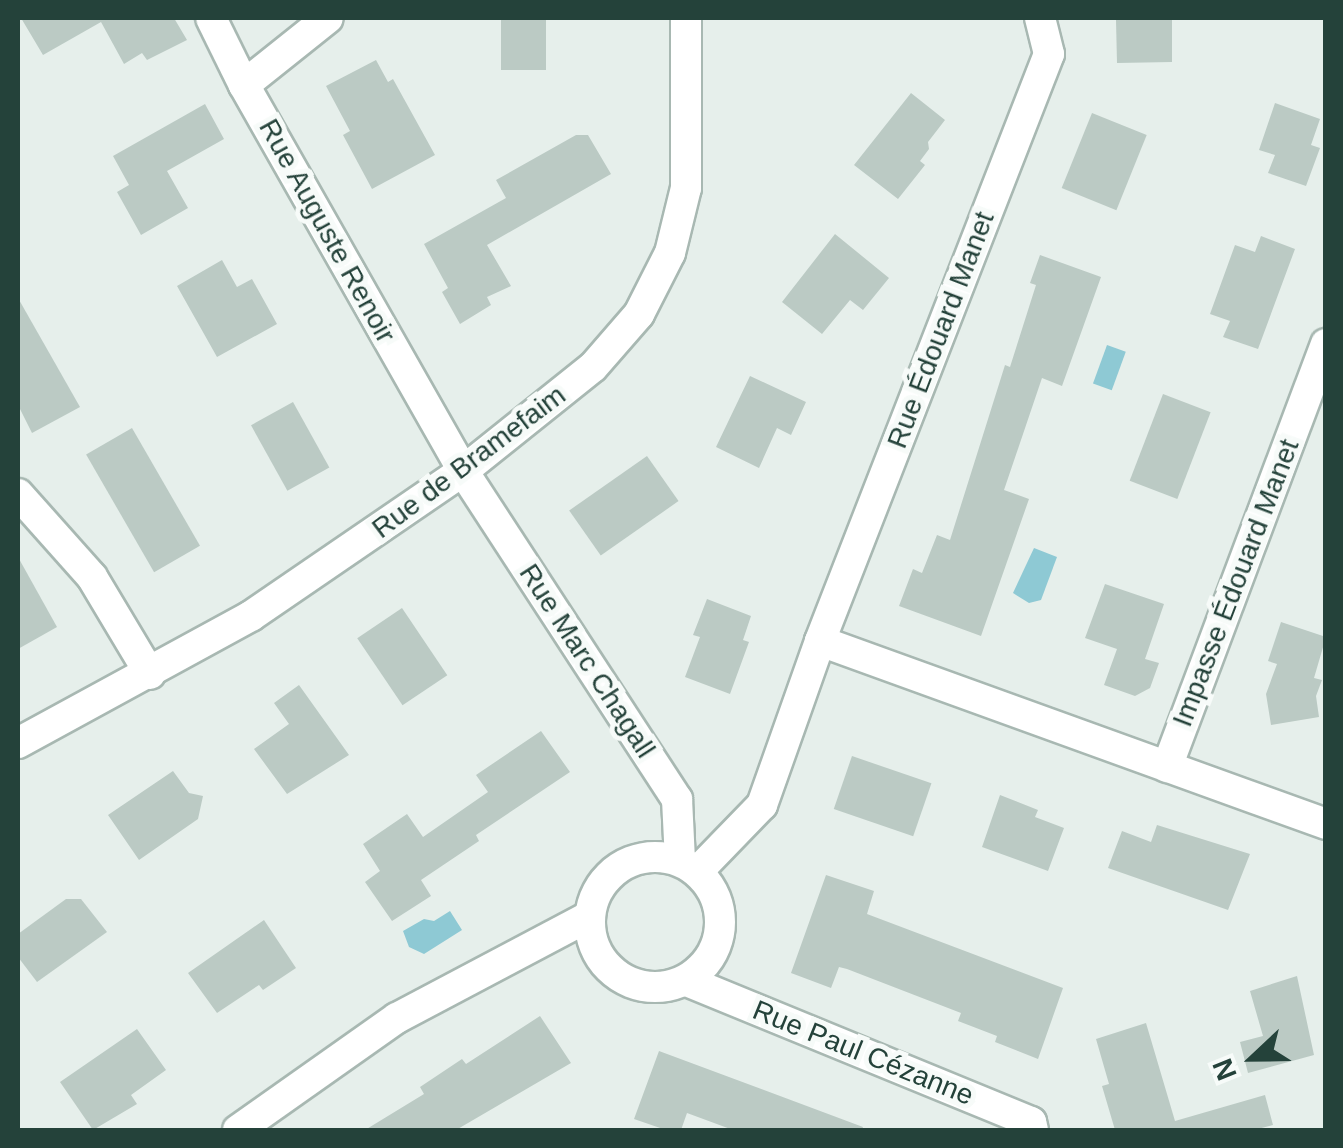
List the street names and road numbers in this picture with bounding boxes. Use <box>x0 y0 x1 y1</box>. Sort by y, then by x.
street label: Rue Auguste Renoir <box>251 113 403 349</box>
street label: Rue Édouard Manet <box>880 207 1002 453</box>
street label: Rue de Bramefaim <box>366 378 572 546</box>
street label: Impasse Édouard Manet <box>1166 435 1306 731</box>
street label: Rue Marc Chagall <box>512 558 662 764</box>
street label: Rue Paul Cézanne <box>748 993 978 1113</box>

